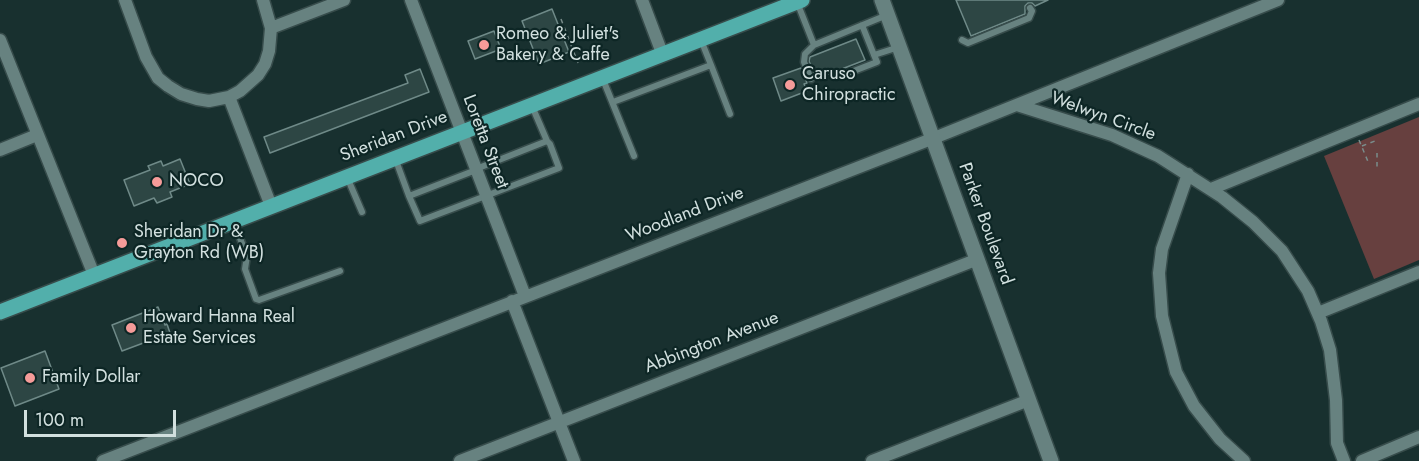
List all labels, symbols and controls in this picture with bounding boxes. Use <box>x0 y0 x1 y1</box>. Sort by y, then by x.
place label: Romeo & Juliet's Bakery & Caffe <box>496 24 619 66</box>
marker: Romeo & Juliet's Bakery & Caffe <box>477 38 491 52</box>
place label: Caruso Chiropractic <box>802 64 895 106</box>
marker: Caruso Chiropractic <box>783 78 797 92</box>
street label: Welwyn Circle <box>1047 88 1159 146</box>
street label: Loretta Street <box>457 92 513 192</box>
street label: Sheridan Drive <box>337 107 451 167</box>
street label: Parker Boulevard <box>953 160 1017 288</box>
place label: NOCO <box>169 171 224 193</box>
marker: NOCO <box>150 175 164 189</box>
street label: Woodland Drive <box>623 183 747 247</box>
place label: Sheridan Dr & Grayton Rd (WB) <box>134 222 264 264</box>
marker: Sheridan Dr & Grayton Rd (WB) <box>115 236 129 250</box>
place label: Howard Hanna Real Estate Services <box>143 307 295 350</box>
street label: Abbington Avenue <box>642 307 782 379</box>
marker: Howard Hanna Real Estate Services <box>124 321 138 335</box>
place label: Family Dollar <box>42 367 140 389</box>
marker: Family Dollar <box>23 371 37 385</box>
scale bar <box>27 398 178 436</box>
text: 100 m <box>35 407 84 433</box>

